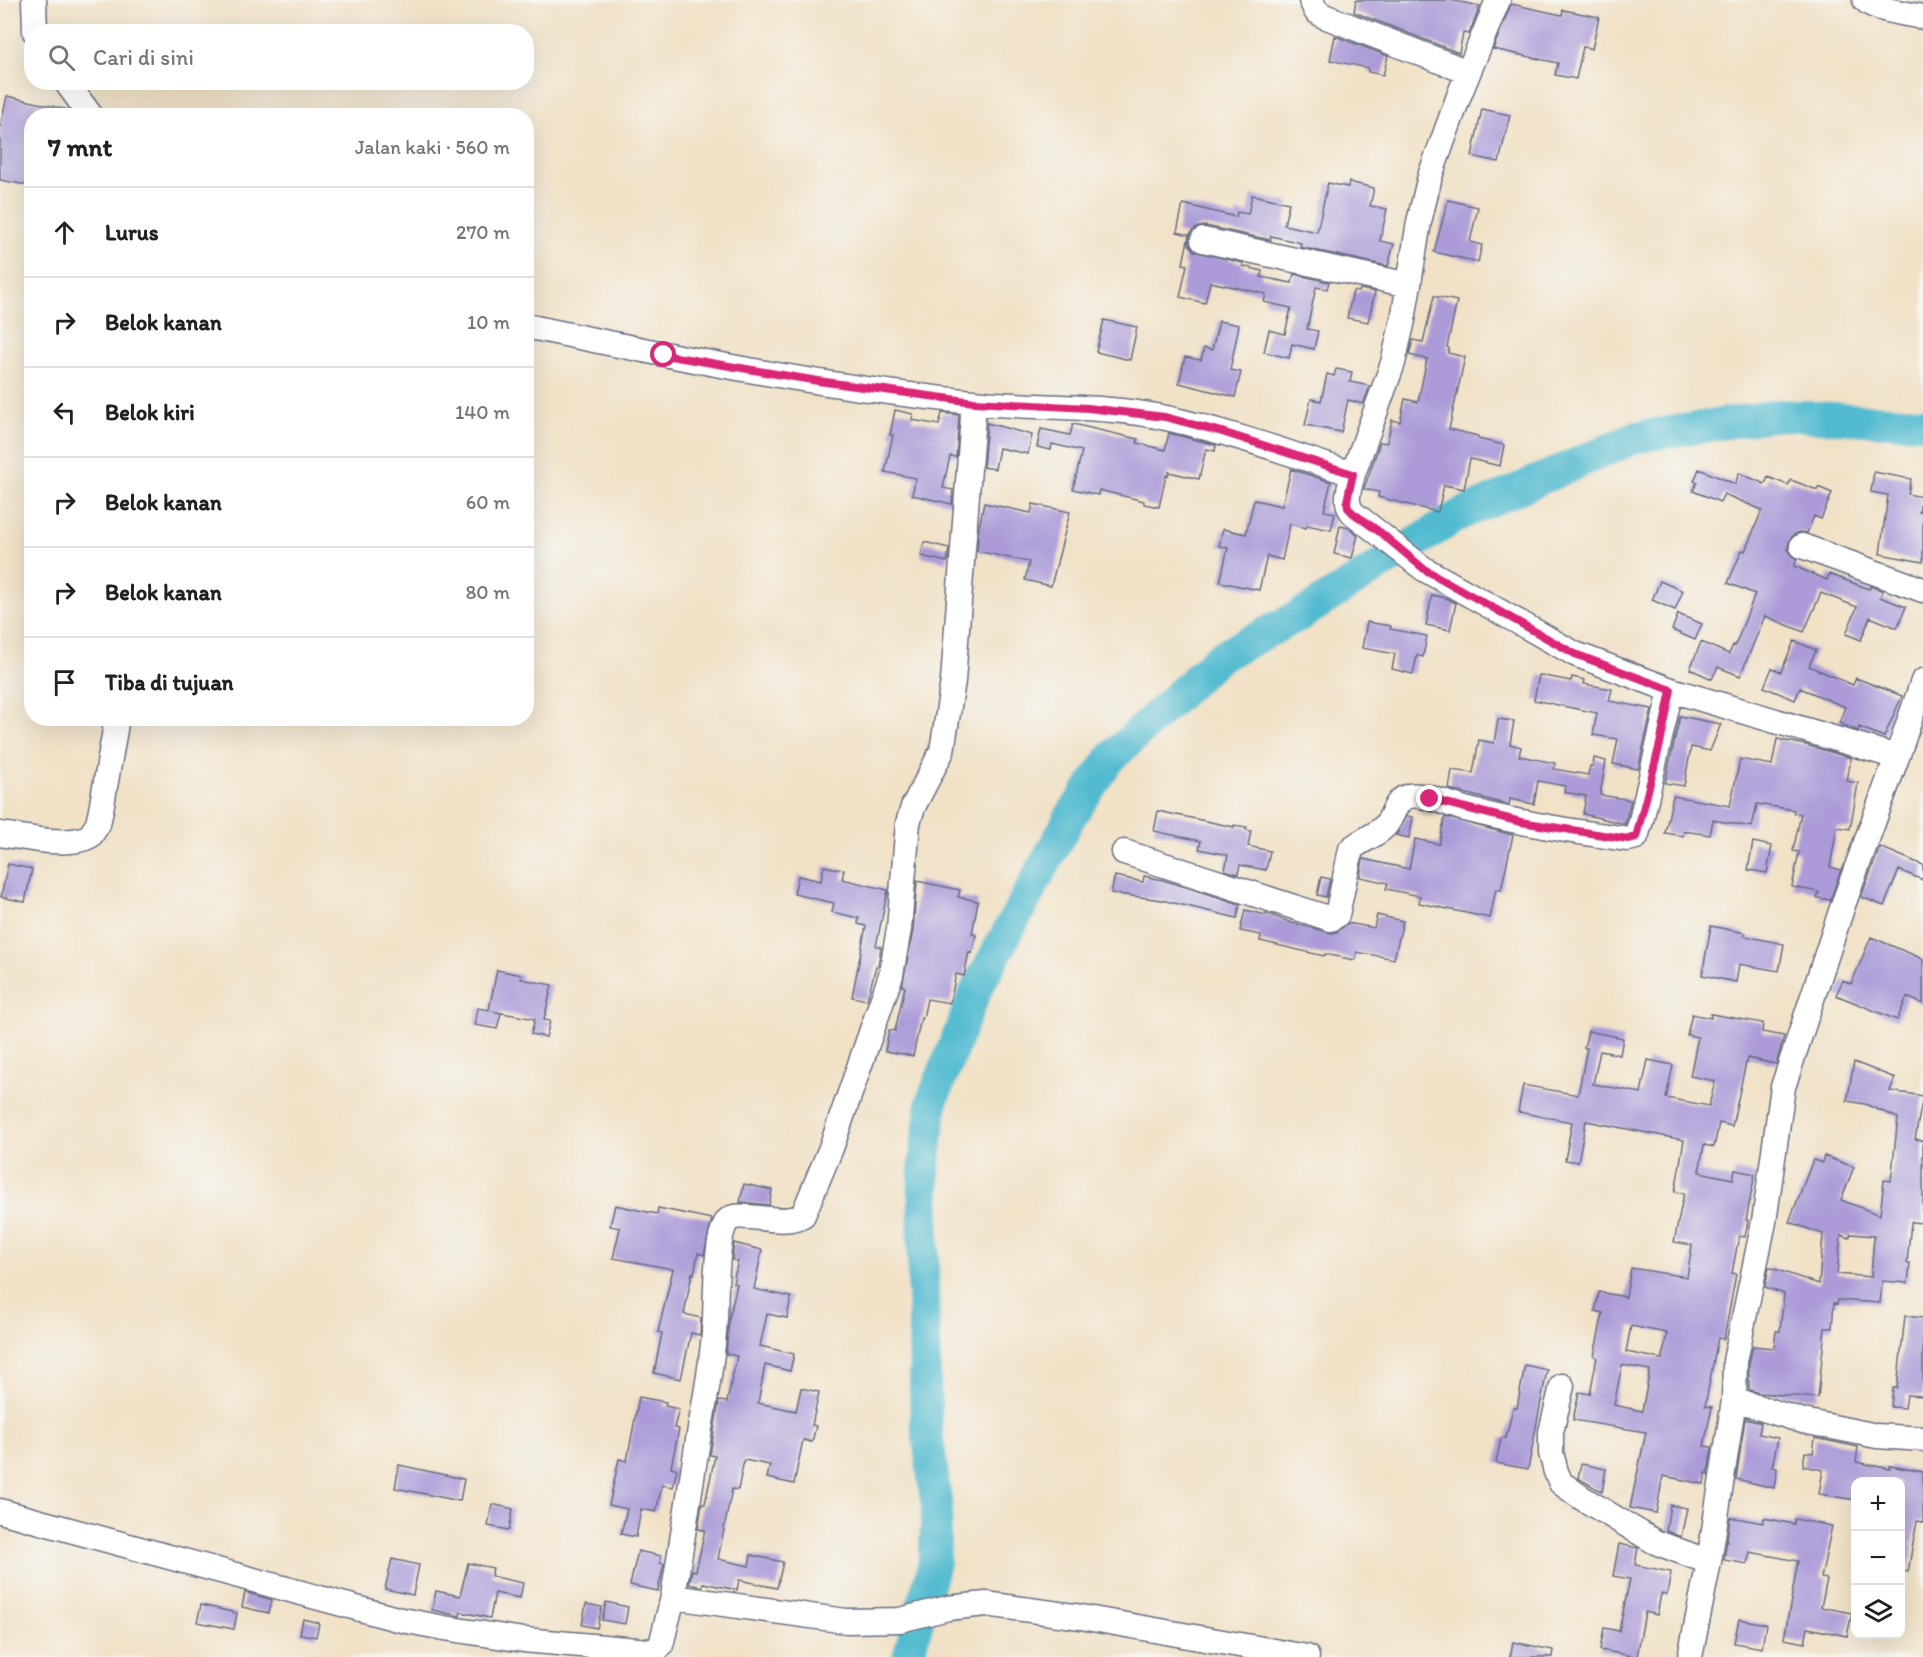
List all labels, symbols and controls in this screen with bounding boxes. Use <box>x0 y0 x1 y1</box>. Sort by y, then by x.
search box <box>24 24 534 90</box>
icon: search <box>45 41 78 74</box>
text: Cari di sini <box>93 44 194 71</box>
text: 7 mnt <box>48 131 112 163</box>
text: Jalan kaki · 560 m <box>355 135 510 159</box>
icon: ahead <box>48 216 81 249</box>
text: Lurus <box>105 219 159 246</box>
text: 270 m <box>456 220 510 244</box>
icon: right <box>48 306 81 339</box>
text: Belok kanan <box>105 309 222 336</box>
text: 10 m <box>467 310 510 334</box>
route start <box>650 341 676 367</box>
icon: left <box>48 396 81 429</box>
text: Belok kiri <box>105 399 195 426</box>
text: 140 m <box>455 400 510 424</box>
icon: right <box>48 486 81 519</box>
text: Belok kanan <box>105 489 222 516</box>
text: 60 m <box>466 490 510 514</box>
icon: right <box>48 576 81 609</box>
text: Belok kanan <box>105 579 222 606</box>
text: 80 m <box>465 580 510 604</box>
icon: arrive <box>48 666 81 699</box>
text: Tiba di tujuan <box>105 669 234 696</box>
route end <box>1416 785 1442 811</box>
map controls <box>1851 1477 1905 1639</box>
button: + <box>1851 1477 1905 1531</box>
button: − <box>1851 1531 1905 1585</box>
button: layers <box>1851 1585 1905 1639</box>

